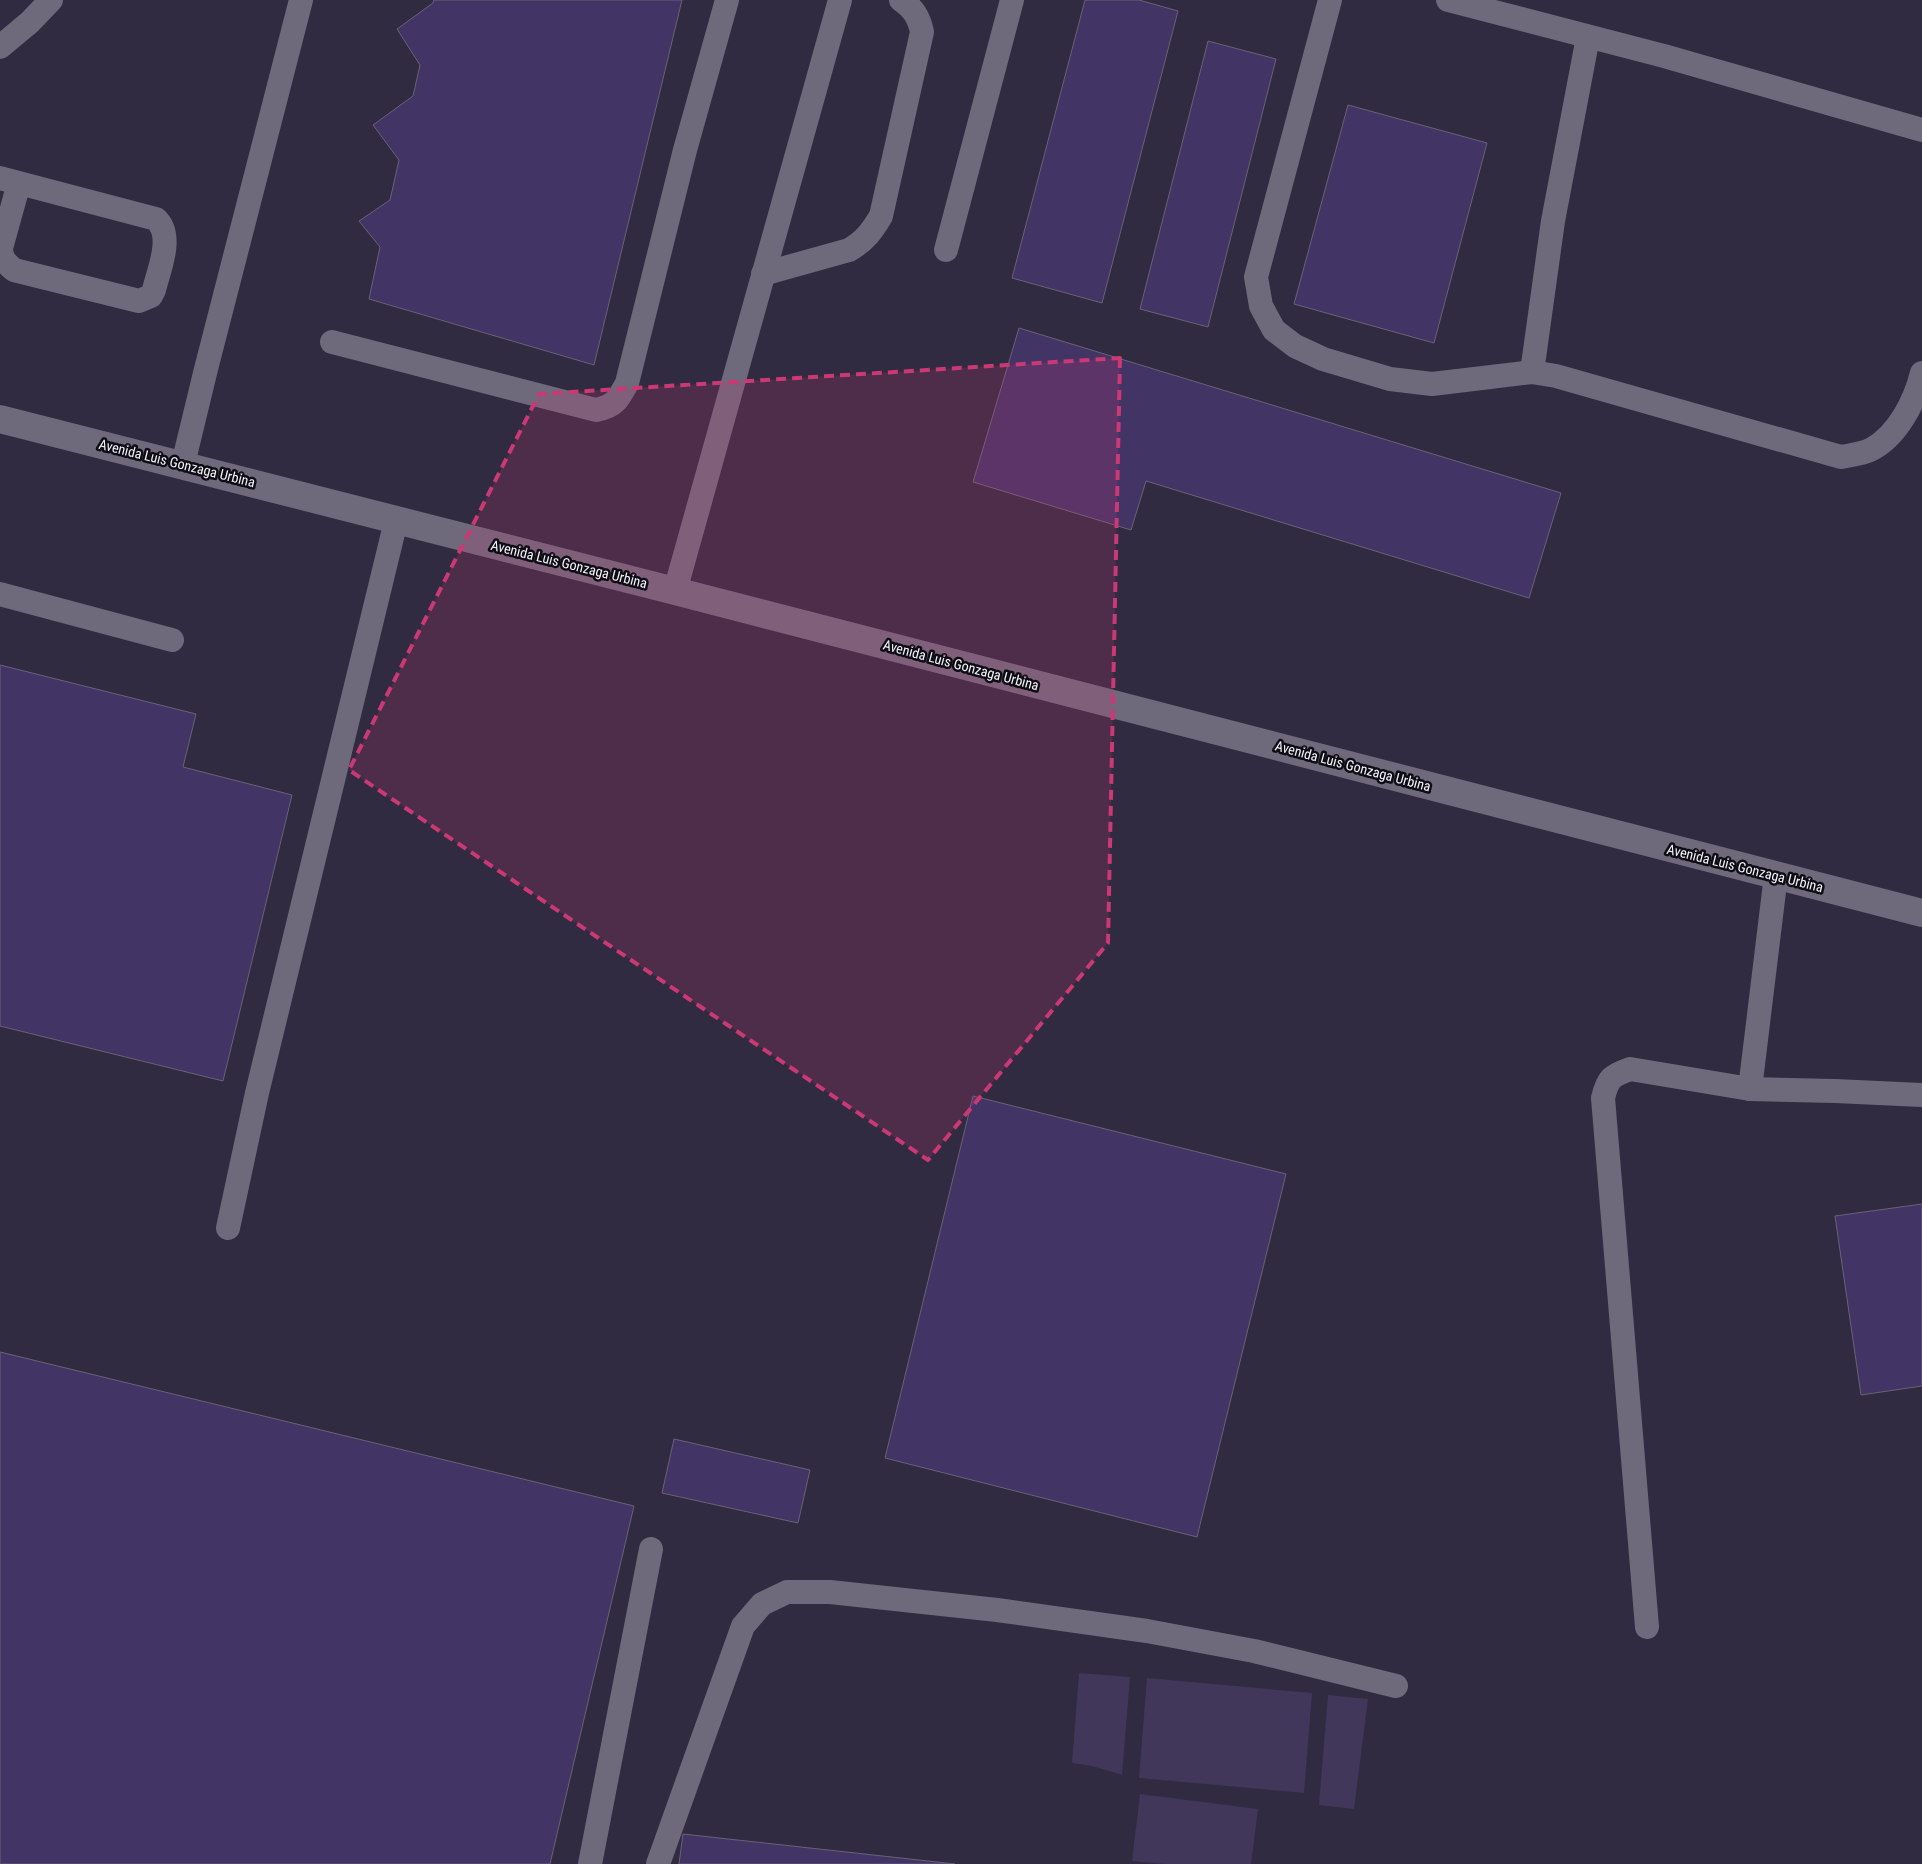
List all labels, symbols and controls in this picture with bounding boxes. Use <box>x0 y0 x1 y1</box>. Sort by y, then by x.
street label: Avenida Luis Gonzaga Urbina <box>97 436 257 490</box>
street label: Avenida Luis Gonzaga Urbina <box>489 537 649 591</box>
street label: Avenida Luis Gonzaga Urbina <box>881 637 1041 693</box>
street label: Avenida Luis Gonzaga Urbina <box>1273 738 1433 794</box>
street label: Avenida Luis Gonzaga Urbina <box>1665 841 1825 895</box>

